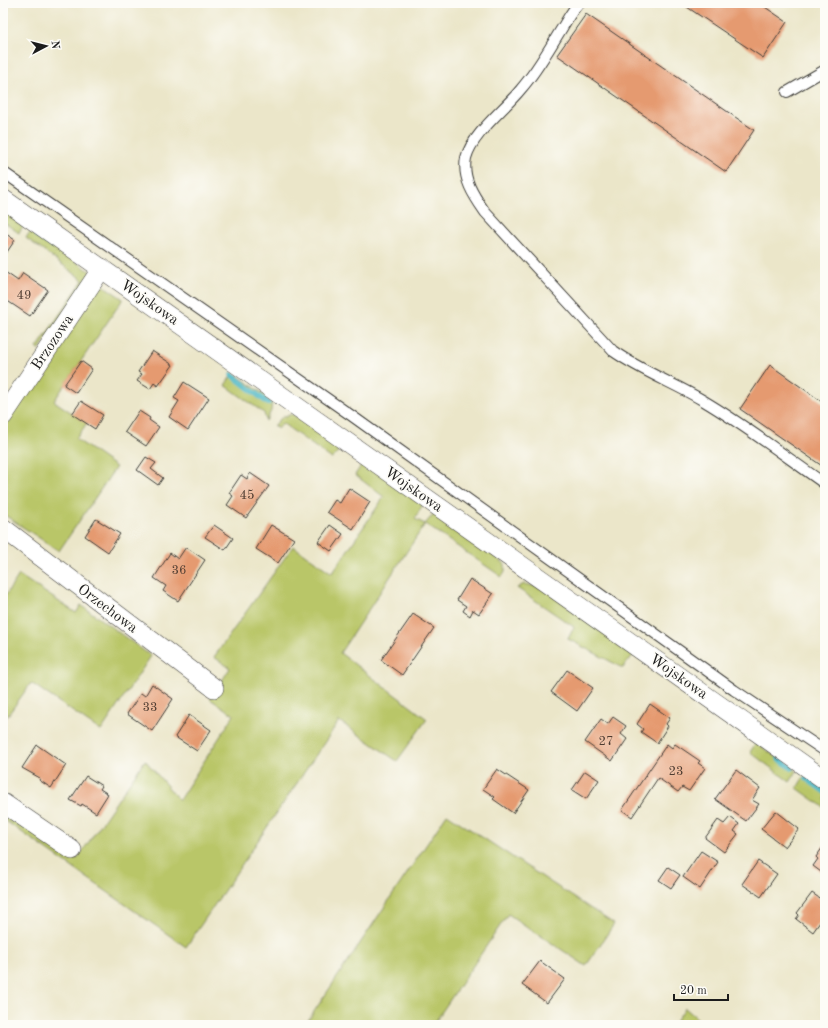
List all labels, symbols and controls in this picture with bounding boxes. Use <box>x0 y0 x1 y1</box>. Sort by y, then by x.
north arrow <box>26 26 66 66</box>
text: N <box>48 40 60 50</box>
street label: Wojskowa <box>117 278 181 329</box>
house number: 49 <box>16 289 32 302</box>
street label: Brzozowa <box>29 312 77 373</box>
street label: Wojskowa <box>381 465 445 516</box>
house number: 45 <box>239 489 255 502</box>
house number: 36 <box>171 564 187 577</box>
street label: Orzechowa <box>74 582 140 637</box>
street label: Wojskowa <box>646 652 710 703</box>
house number: 33 <box>142 701 158 714</box>
house number: 27 <box>598 735 614 748</box>
house number: 23 <box>668 765 684 778</box>
scale bar <box>674 976 728 1002</box>
text: 20 m <box>680 985 707 997</box>

